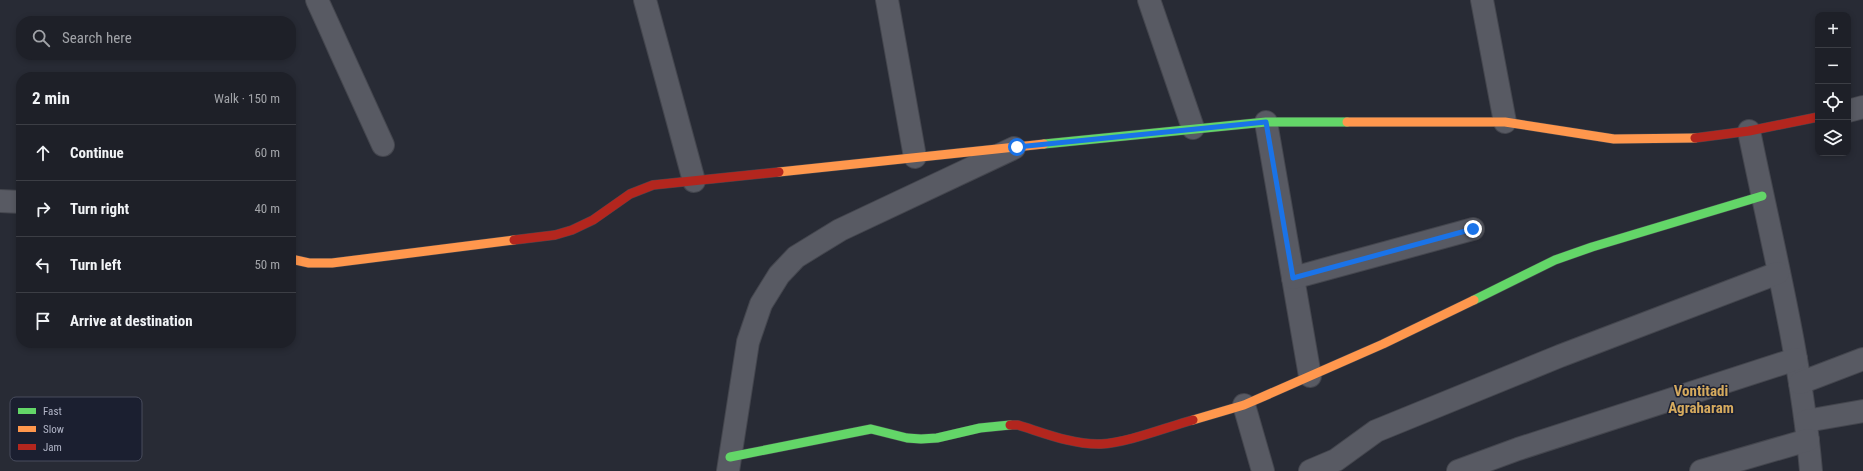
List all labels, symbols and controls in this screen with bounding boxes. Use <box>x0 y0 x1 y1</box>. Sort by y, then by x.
map controls <box>1815 12 1851 156</box>
button: + <box>1815 12 1851 48</box>
search box <box>16 16 296 60</box>
icon: search <box>30 27 52 49</box>
text: Search here <box>62 29 132 47</box>
button: − <box>1815 48 1851 84</box>
button: locate <box>1815 84 1851 120</box>
text: 2 min <box>32 88 70 108</box>
text: Walk · 150 m <box>214 91 280 106</box>
button: layers <box>1815 120 1851 156</box>
route start <box>1008 138 1026 156</box>
icon: ahead <box>32 142 54 164</box>
text: Continue <box>70 144 124 162</box>
text: 60 m <box>254 145 280 160</box>
icon: right <box>32 198 54 220</box>
text: Turn right <box>70 200 129 218</box>
text: 40 m <box>254 201 280 216</box>
route end <box>1464 220 1482 238</box>
icon: left <box>32 254 54 276</box>
text: Turn left <box>70 256 121 274</box>
text: 50 m <box>254 257 280 272</box>
icon: arrive <box>32 310 54 332</box>
text: Arrive at destination <box>70 312 193 330</box>
district label: Vontitadi Agraharam <box>1668 382 1734 417</box>
legend <box>10 397 142 461</box>
text: Fast <box>43 405 62 418</box>
text: Slow <box>43 423 64 436</box>
text: Jam <box>43 441 62 454</box>

